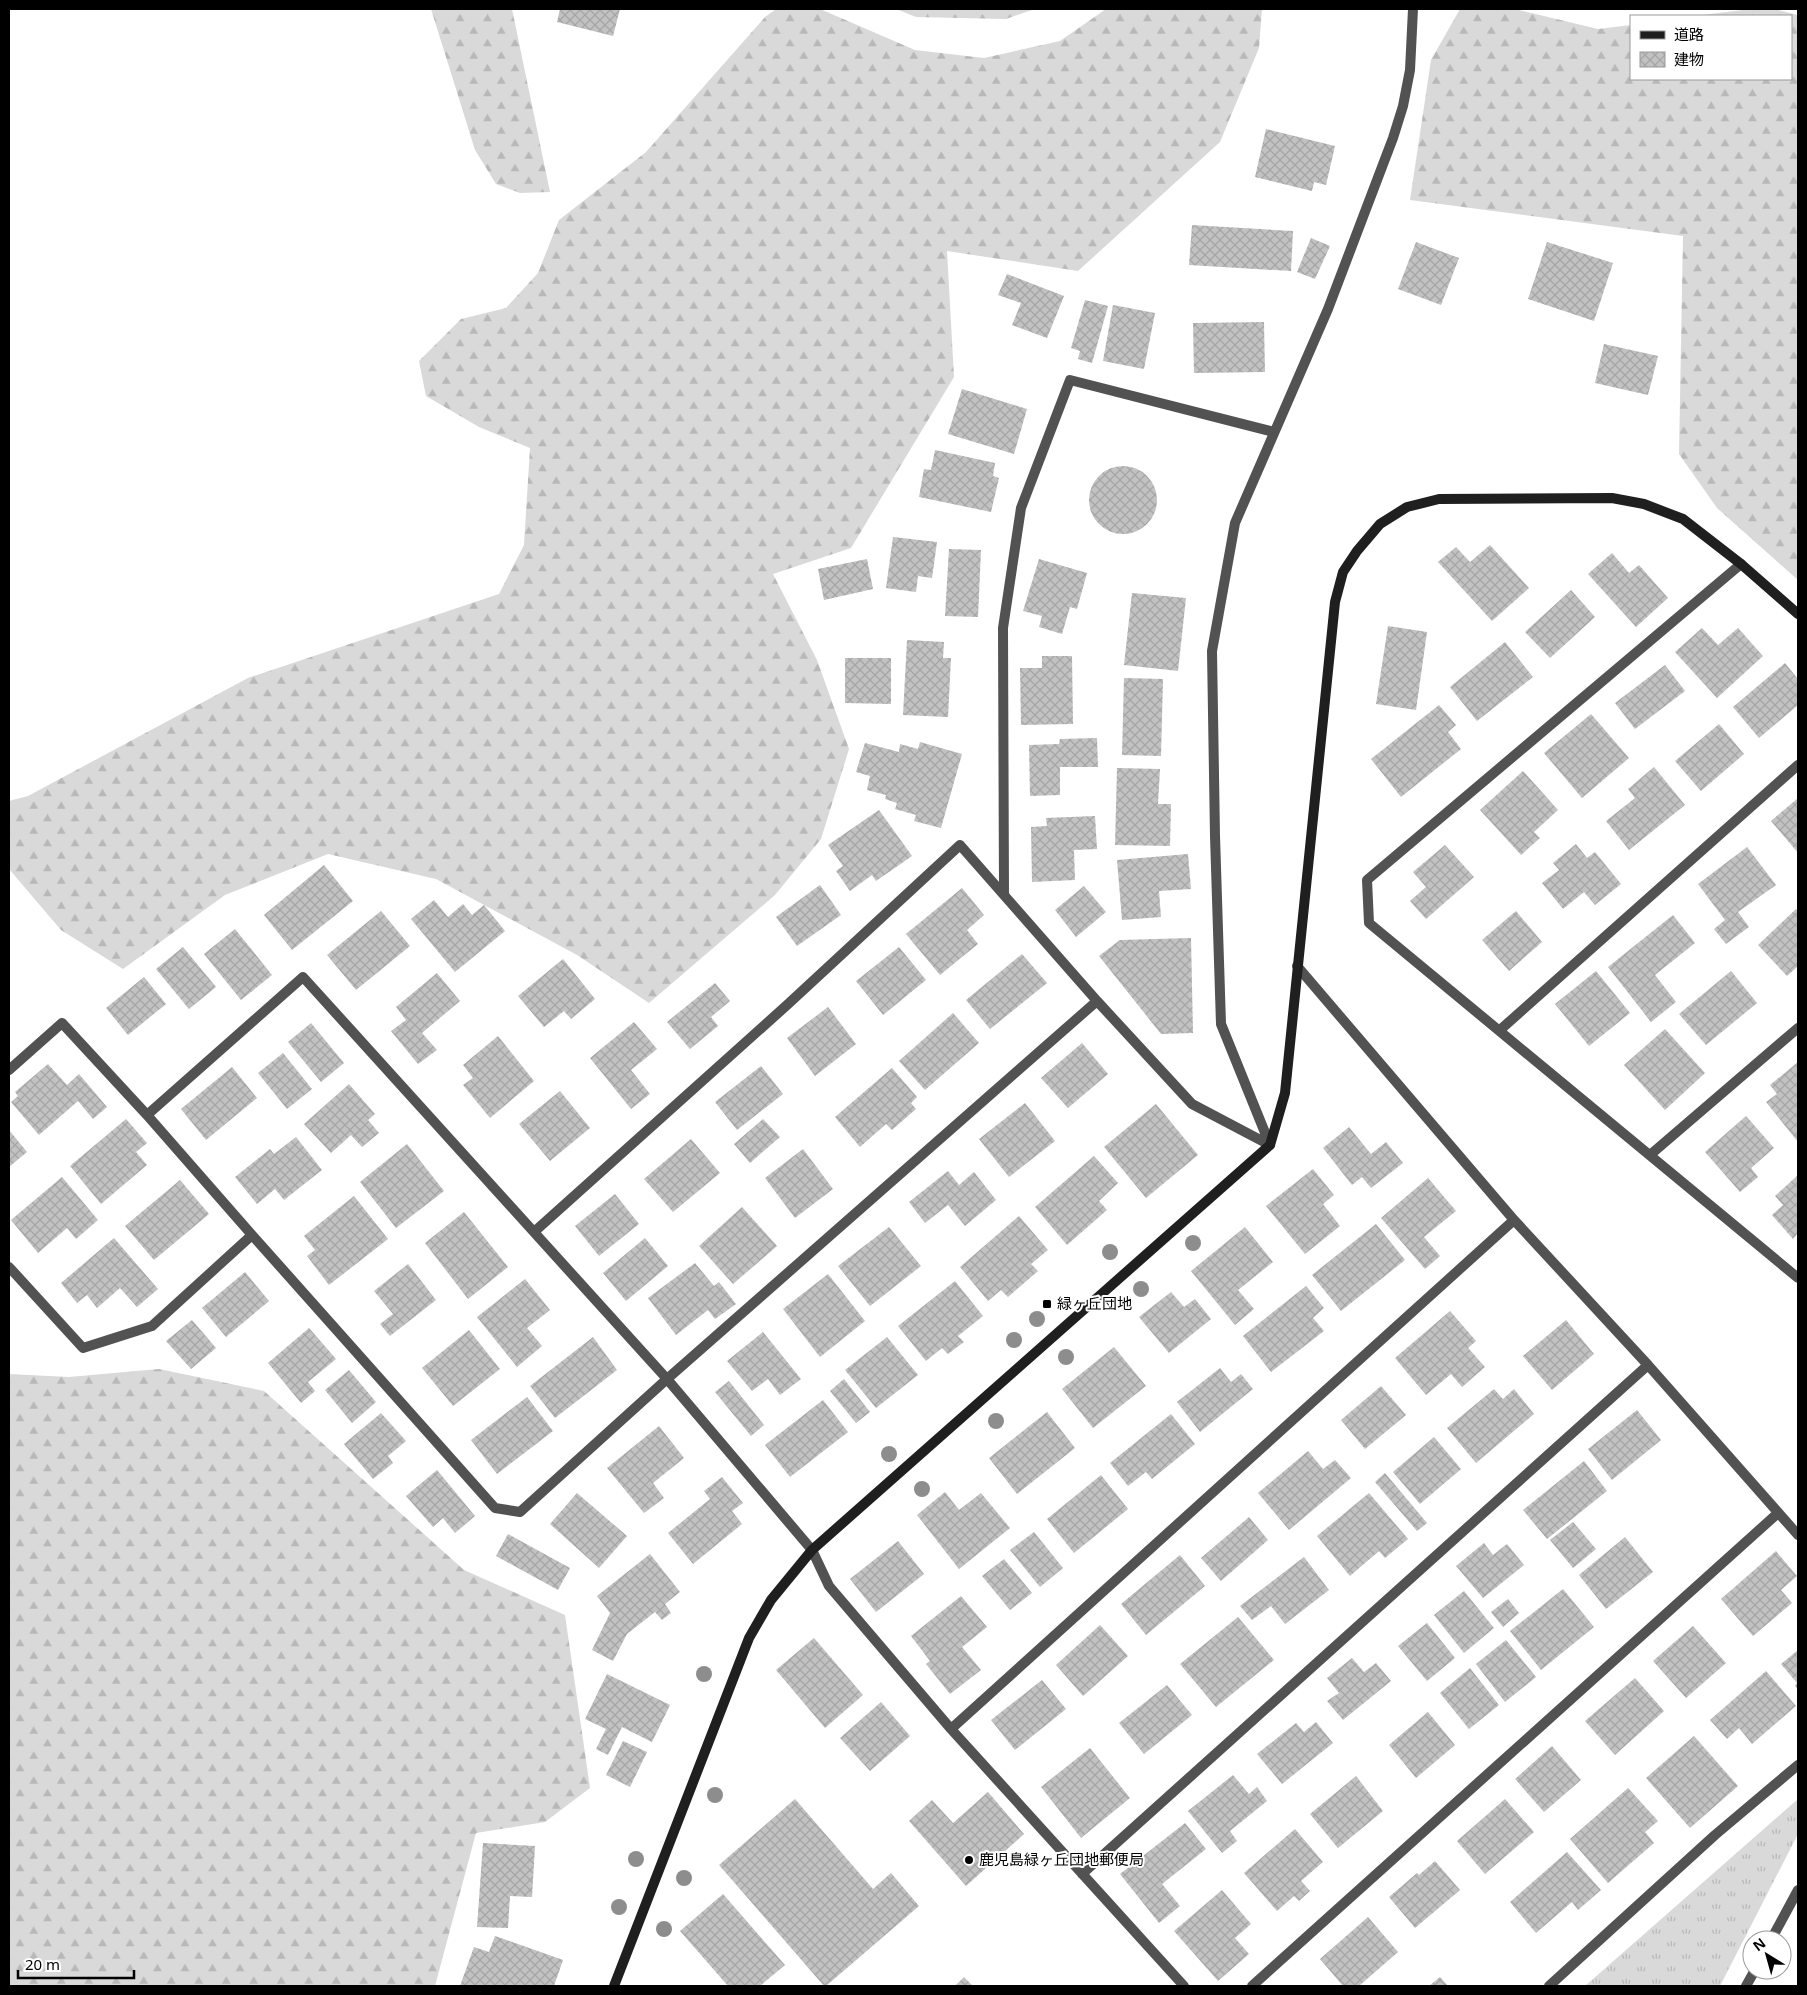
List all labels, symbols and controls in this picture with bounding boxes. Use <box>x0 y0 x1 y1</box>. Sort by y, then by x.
legend <box>1630 15 1792 80</box>
text: 道路 <box>1674 24 1704 44</box>
text: 建物 <box>1674 49 1704 69</box>
place label: 緑ヶ丘団地 <box>1057 1293 1132 1313</box>
marker: 緑ヶ丘団地 <box>1041 1298 1053 1310</box>
place label: 鹿児島緑ヶ丘団地郵便局 <box>979 1849 1144 1869</box>
marker: 鹿児島緑ヶ丘団地郵便局 <box>963 1854 975 1866</box>
north arrow <box>1742 1930 1792 1980</box>
text: N <box>1749 1933 1769 1955</box>
scale bar <box>18 1948 134 1980</box>
text: 20 m <box>25 1954 60 1974</box>

